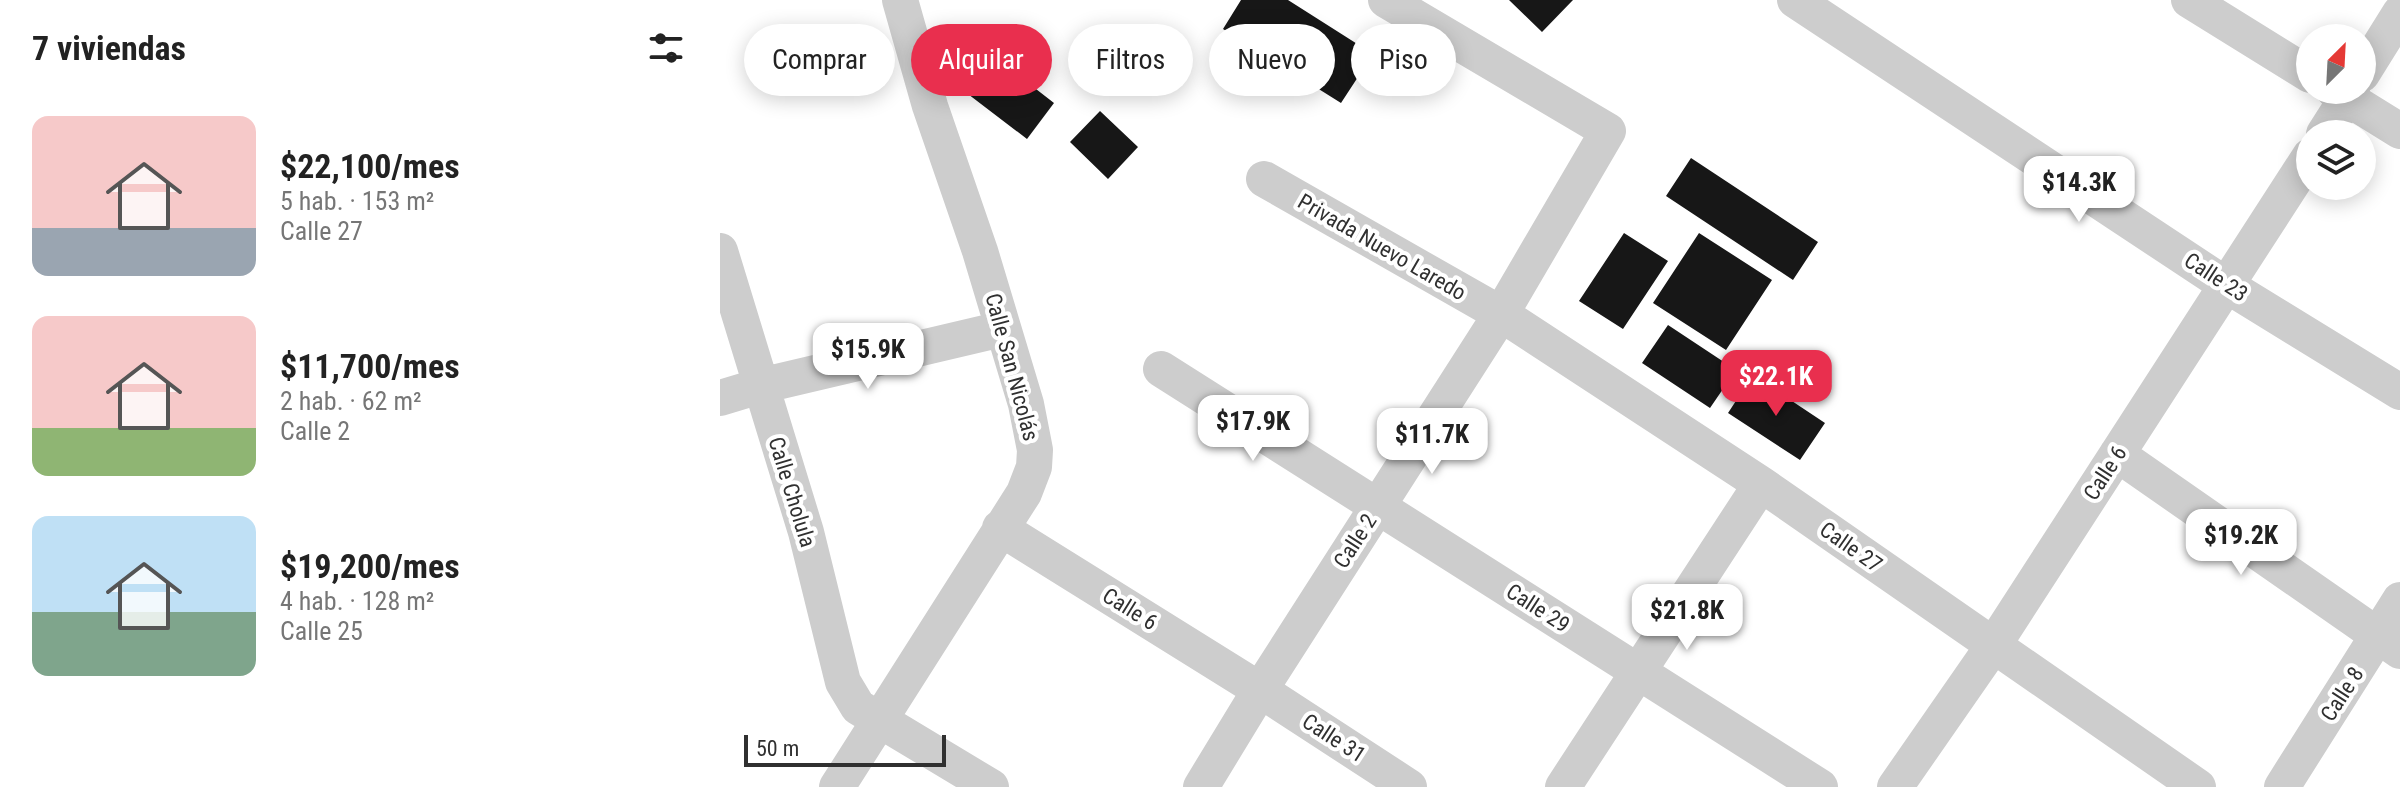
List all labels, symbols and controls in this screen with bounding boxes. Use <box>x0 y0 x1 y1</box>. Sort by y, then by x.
chip: Comprar <box>744 24 895 96</box>
chip: Alquilar <box>911 24 1052 96</box>
chip: Filtros <box>1068 24 1193 96</box>
chip: Nuevo <box>1209 24 1335 96</box>
chip: Piso <box>1351 24 1456 96</box>
north arrow <box>2296 24 2376 104</box>
map controls <box>2296 24 2376 200</box>
icon: filters <box>644 26 688 70</box>
text: 7 viviendas <box>32 28 186 68</box>
button: layers <box>2296 120 2376 200</box>
text: $22,100/mes <box>280 146 460 186</box>
icon: home <box>96 148 192 244</box>
pin: $14.3K <box>2014 156 2144 224</box>
text: $14.3K <box>2042 167 2116 197</box>
text: 5 hab. · 153 m² <box>280 186 434 216</box>
street label: Privada Nuevo Laredo <box>1294 189 1470 305</box>
text: Calle 27 <box>280 216 363 246</box>
street label: Calle 23 <box>2180 247 2252 307</box>
street label: Calle San Nicolás <box>980 291 1044 443</box>
pin: $15.9K <box>803 323 933 391</box>
text: $15.9K <box>831 334 905 364</box>
text: $11,700/mes <box>280 346 460 386</box>
icon: home <box>96 348 192 444</box>
pin: $22.1K <box>1711 350 1841 418</box>
text: $22.1K <box>1739 361 1813 391</box>
text: 2 hab. · 62 m² <box>280 386 422 416</box>
pin: $17.9K <box>1188 395 1318 463</box>
text: $17.9K <box>1216 406 1290 436</box>
pin: $11.7K <box>1367 408 1497 476</box>
text: Calle 2 <box>280 416 350 446</box>
text: $11.7K <box>1395 419 1469 449</box>
street label: Calle Cholula <box>763 434 821 550</box>
street label: Calle 6 <box>2078 441 2132 505</box>
street label: Calle 2 <box>1328 509 1382 573</box>
pin: $19.2K <box>2176 509 2306 577</box>
street label: Calle 27 <box>1815 517 1887 577</box>
text: $19.2K <box>2204 520 2278 550</box>
text: $19,200/mes <box>280 546 460 586</box>
icon: home <box>96 548 192 644</box>
street label: Calle 29 <box>1502 578 1574 638</box>
street label: Calle 6 <box>1098 583 1162 635</box>
pin: $21.8K <box>1622 584 1752 652</box>
text: 4 hab. · 128 m² <box>280 586 434 616</box>
text: $21.8K <box>1650 595 1724 625</box>
text: Calle 25 <box>280 616 363 646</box>
street label: Calle 8 <box>2315 662 2369 726</box>
street label: Calle 31 <box>1298 708 1370 768</box>
scale bar <box>744 731 946 767</box>
text: 50 m <box>756 736 799 761</box>

